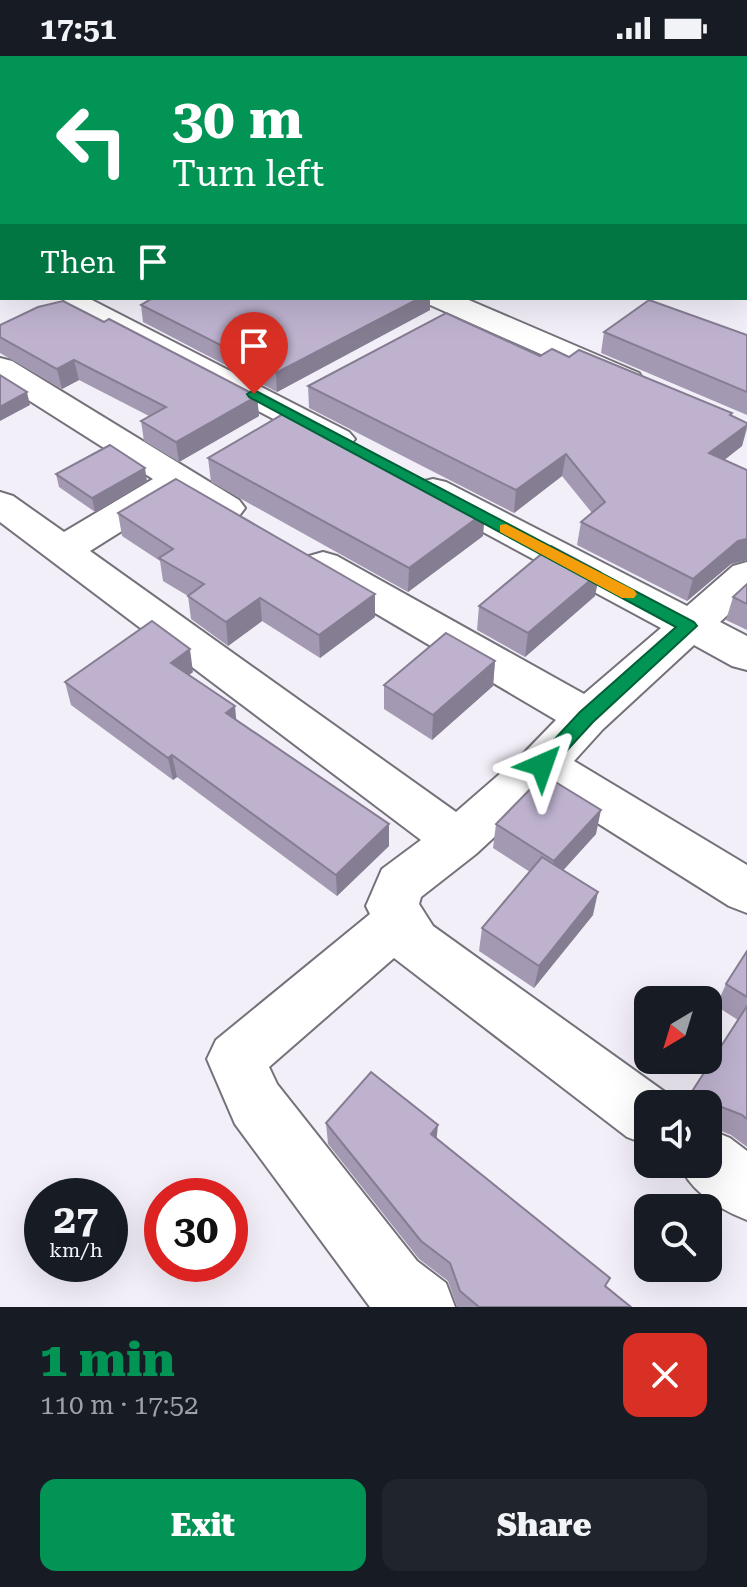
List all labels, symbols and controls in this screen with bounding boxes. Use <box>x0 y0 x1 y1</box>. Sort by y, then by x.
text: 17:51 <box>40 11 117 46</box>
text: 30 m <box>172 86 303 152</box>
icon: left <box>40 88 144 192</box>
text: Turn left <box>172 153 324 195</box>
icon: arrive <box>131 240 175 284</box>
text: Then <box>40 245 115 280</box>
pin <box>220 312 288 394</box>
icon: arrive <box>232 324 276 368</box>
position arrow <box>500 723 584 807</box>
north arrow <box>634 986 722 1074</box>
map controls <box>634 986 722 1282</box>
button: sound <box>634 1090 722 1178</box>
speed limit sign: 30 <box>144 1178 248 1282</box>
button: search <box>634 1194 722 1282</box>
text: 27 <box>54 1196 98 1243</box>
text: km/h <box>49 1238 103 1262</box>
text: 1 min <box>40 1332 175 1388</box>
button: close <box>623 1333 707 1417</box>
text: 110 m · 17:52 <box>40 1390 199 1420</box>
button: Exit <box>40 1479 366 1571</box>
button: Share <box>382 1479 707 1571</box>

